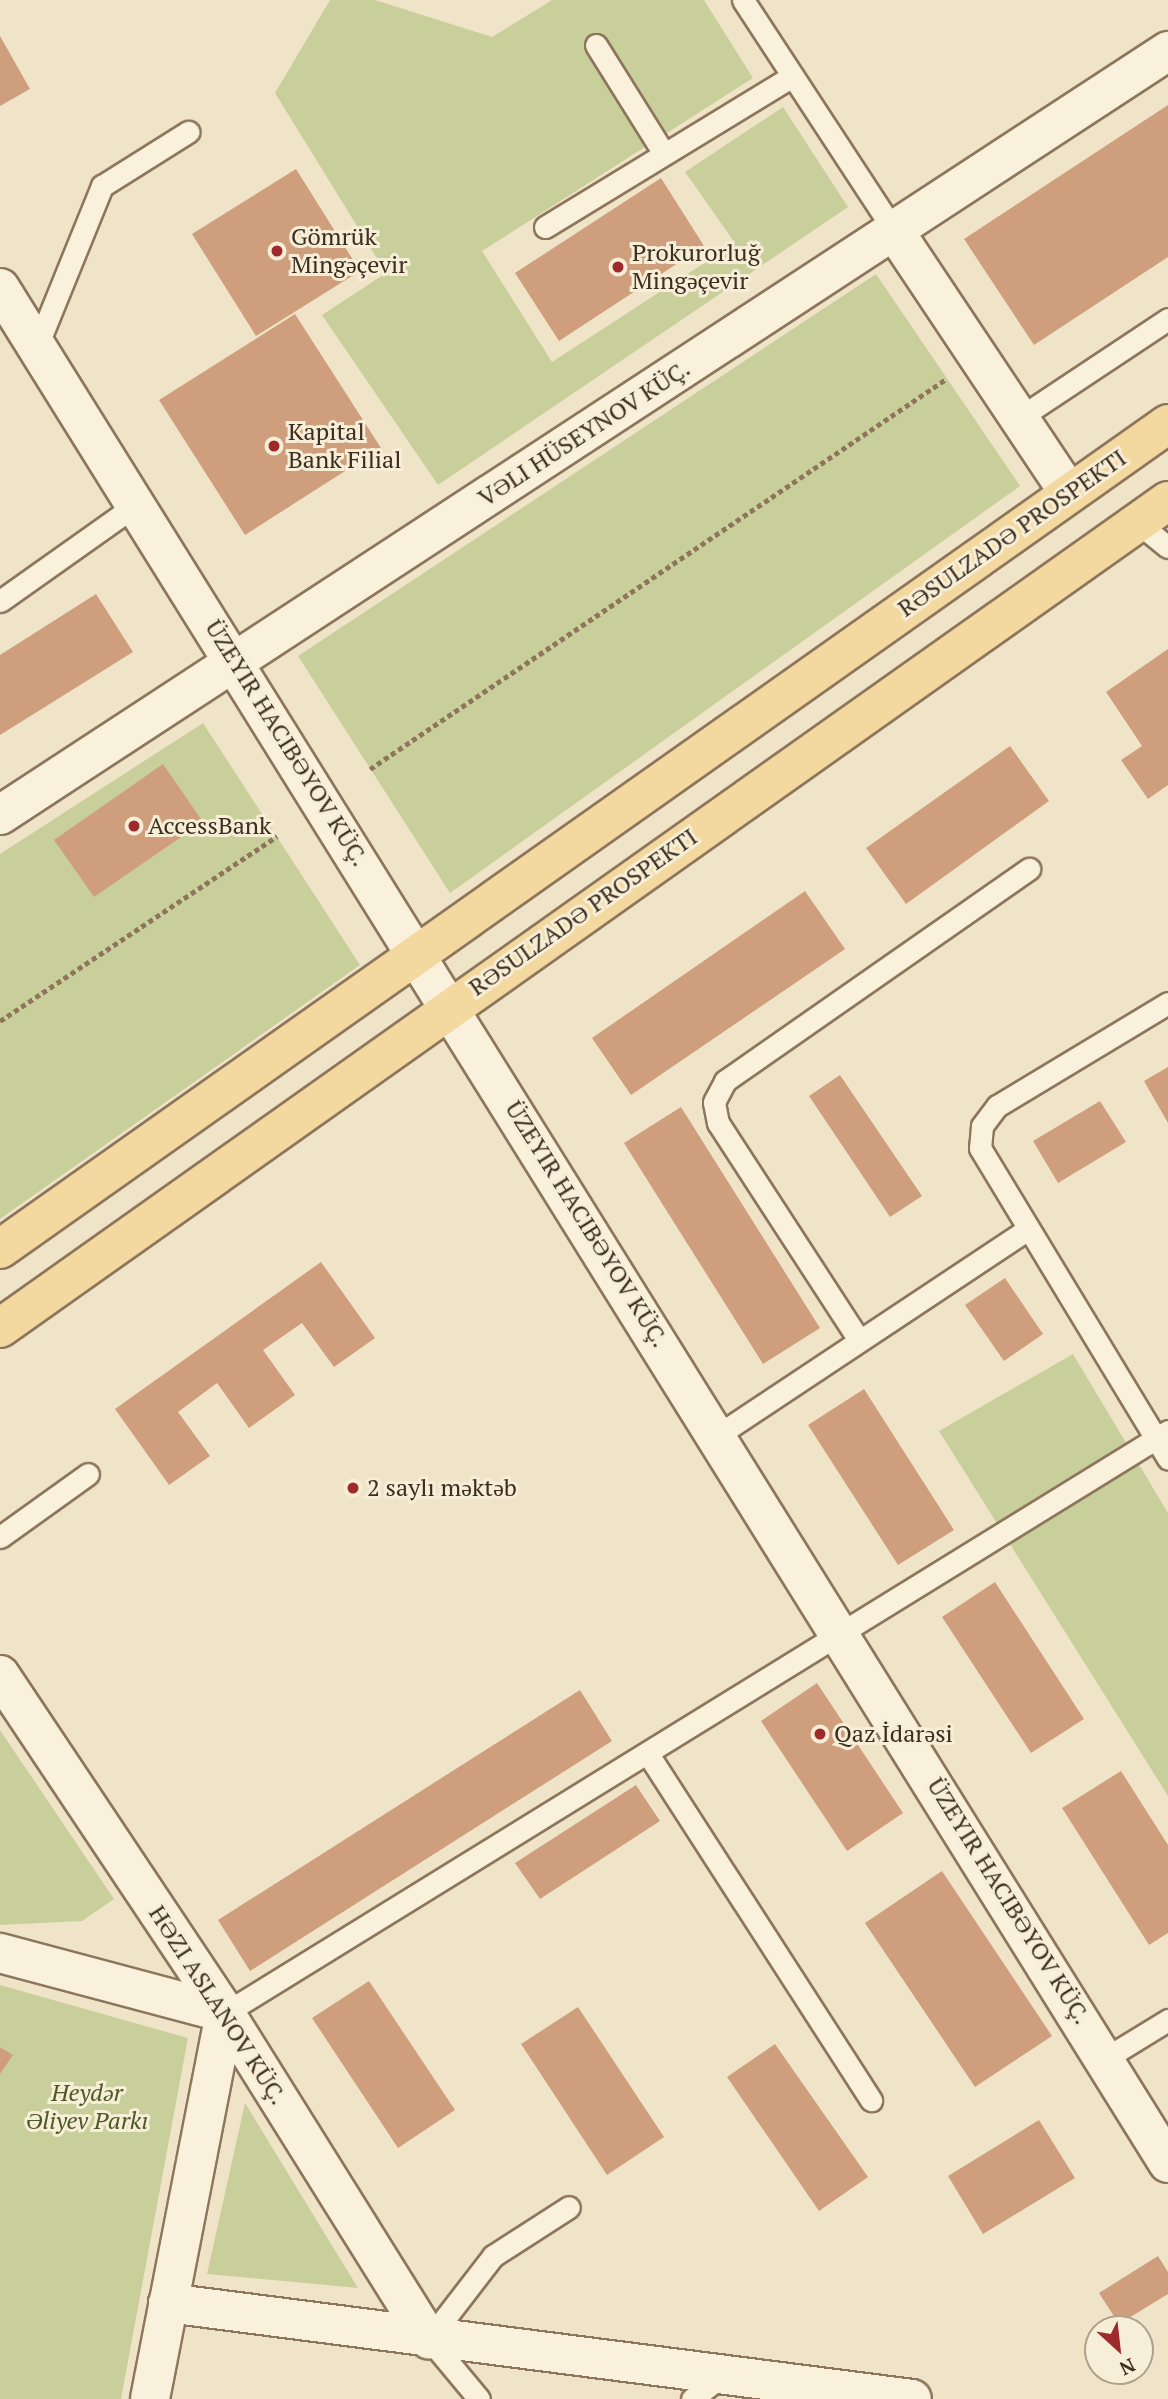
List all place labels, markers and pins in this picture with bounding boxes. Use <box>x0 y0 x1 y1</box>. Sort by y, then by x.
place label: Gömrük Mingəçevir <box>291 223 408 279</box>
place label: Prokurorluğ Mingəçevir <box>632 239 760 295</box>
marker: Gömrük Mingəçevir <box>269 243 285 259</box>
marker: Prokurorluğ Mingəçevir <box>610 259 626 275</box>
place label: Kapital Bank Filial <box>288 418 401 474</box>
marker: Kapital Bank Filial <box>266 438 282 454</box>
place label: AccessBank <box>148 812 271 840</box>
marker: AccessBank <box>126 818 142 834</box>
place label: 2 saylı məktəb <box>367 1474 517 1502</box>
marker: 2 saylı məktəb <box>345 1480 361 1496</box>
place label: Qaz İdarəsi <box>834 1720 953 1748</box>
marker: Qaz İdarəsi <box>812 1726 828 1742</box>

